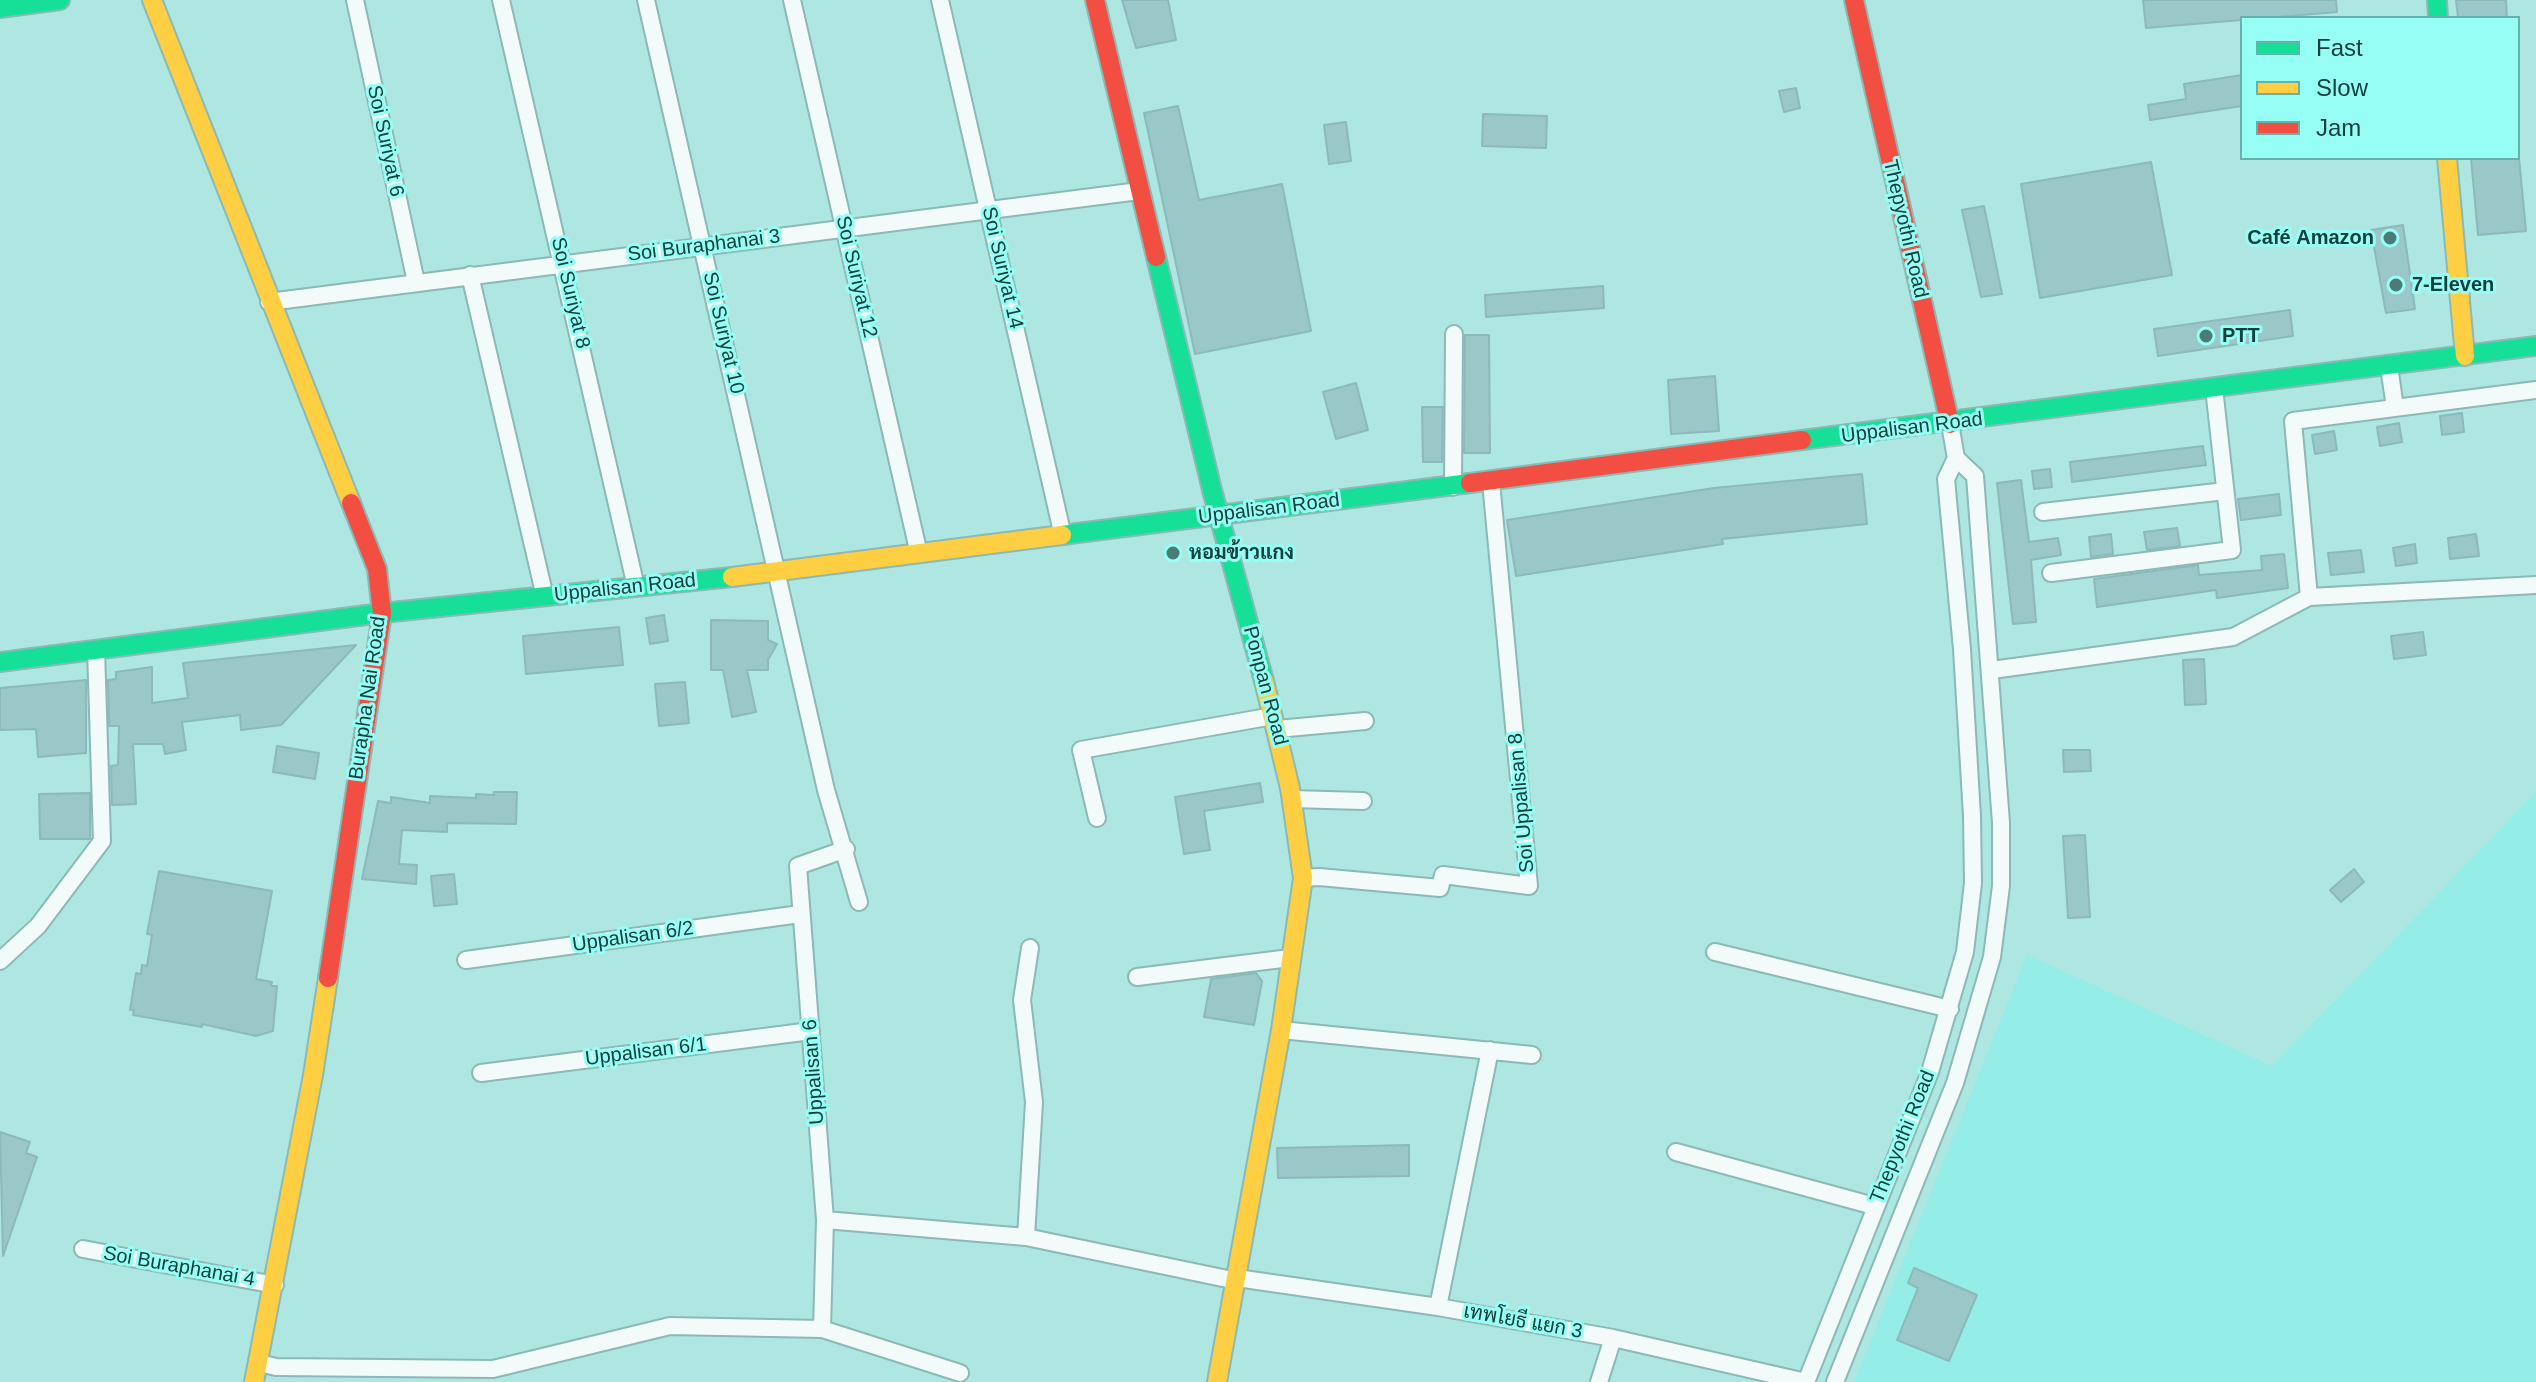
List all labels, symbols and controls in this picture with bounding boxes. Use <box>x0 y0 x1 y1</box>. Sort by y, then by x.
legend <box>2240 16 2520 160</box>
text: Fast <box>2316 34 2363 61</box>
text: Slow <box>2316 74 2368 101</box>
street label: Soi Suriyat 6 <box>361 83 409 199</box>
text: Jam <box>2316 114 2361 141</box>
street label: Thepyothi Road <box>1877 158 1933 300</box>
street label: Soi Suriyat 14 <box>976 205 1028 331</box>
street label: Soi Suriyat 12 <box>830 214 882 340</box>
street label: Soi Buraphanai 3 <box>626 225 782 267</box>
place label: Café Amazon <box>2247 226 2374 250</box>
marker: Café Amazon <box>2381 229 2399 247</box>
street label: Soi Suriyat 8 <box>546 235 594 351</box>
street label: Soi Suriyat 10 <box>697 270 749 396</box>
place label: 7-Eleven <box>2412 273 2494 297</box>
marker: 7-Eleven <box>2387 276 2405 294</box>
place label: PTT <box>2222 324 2260 348</box>
marker: PTT <box>2197 327 2215 345</box>
street label: Uppalisan Road <box>1840 407 1984 449</box>
street label: Uppalisan Road <box>1197 488 1341 530</box>
place label: หอมข้าวแกง <box>1189 541 1294 565</box>
marker: หอมข้าวแกง <box>1164 544 1182 562</box>
street label: Uppalisan Road <box>553 569 697 607</box>
street label: Burapha Nai Road <box>345 615 391 781</box>
street label: Ponpan Road <box>1238 624 1292 748</box>
street label: Soi Uppalisan 8 <box>1504 732 1540 874</box>
street label: Uppalisan 6/2 <box>571 917 695 957</box>
street label: Uppalisan 6 <box>798 1018 830 1126</box>
street label: Uppalisan 6/1 <box>584 1033 708 1071</box>
street label: Thepyothi Road <box>1865 1067 1941 1207</box>
street label: Soi Buraphanai 4 <box>101 1242 257 1292</box>
street label: เทพโยธี แยก 3 <box>1462 1300 1584 1344</box>

